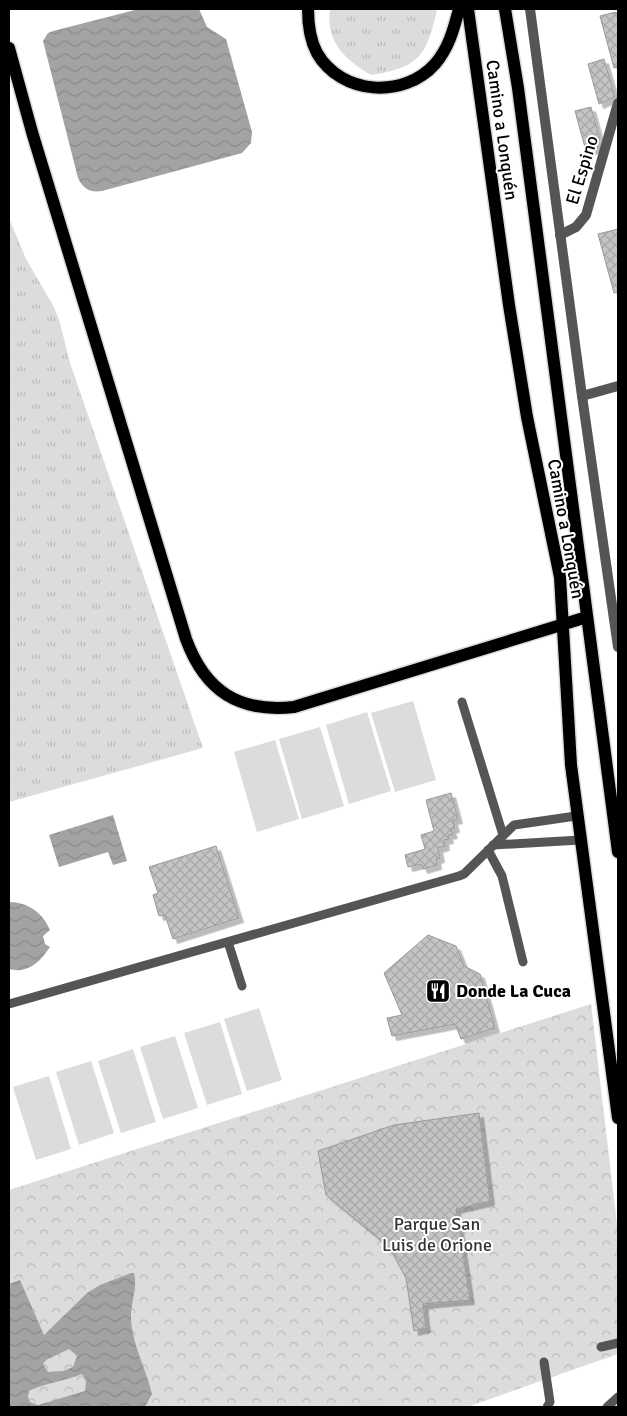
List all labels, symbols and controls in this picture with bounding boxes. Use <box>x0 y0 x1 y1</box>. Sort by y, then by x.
street label: Camino a Lonquén <box>481 58 523 202</box>
street label: El Espino <box>561 133 603 207</box>
street label: Camino a Lonquén <box>543 457 589 601</box>
restaurant icon: Donde La Cuca <box>425 978 451 1004</box>
place label: Donde La Cuca <box>456 980 571 1002</box>
park label: Parque San Luis de Orione <box>382 1213 492 1256</box>

